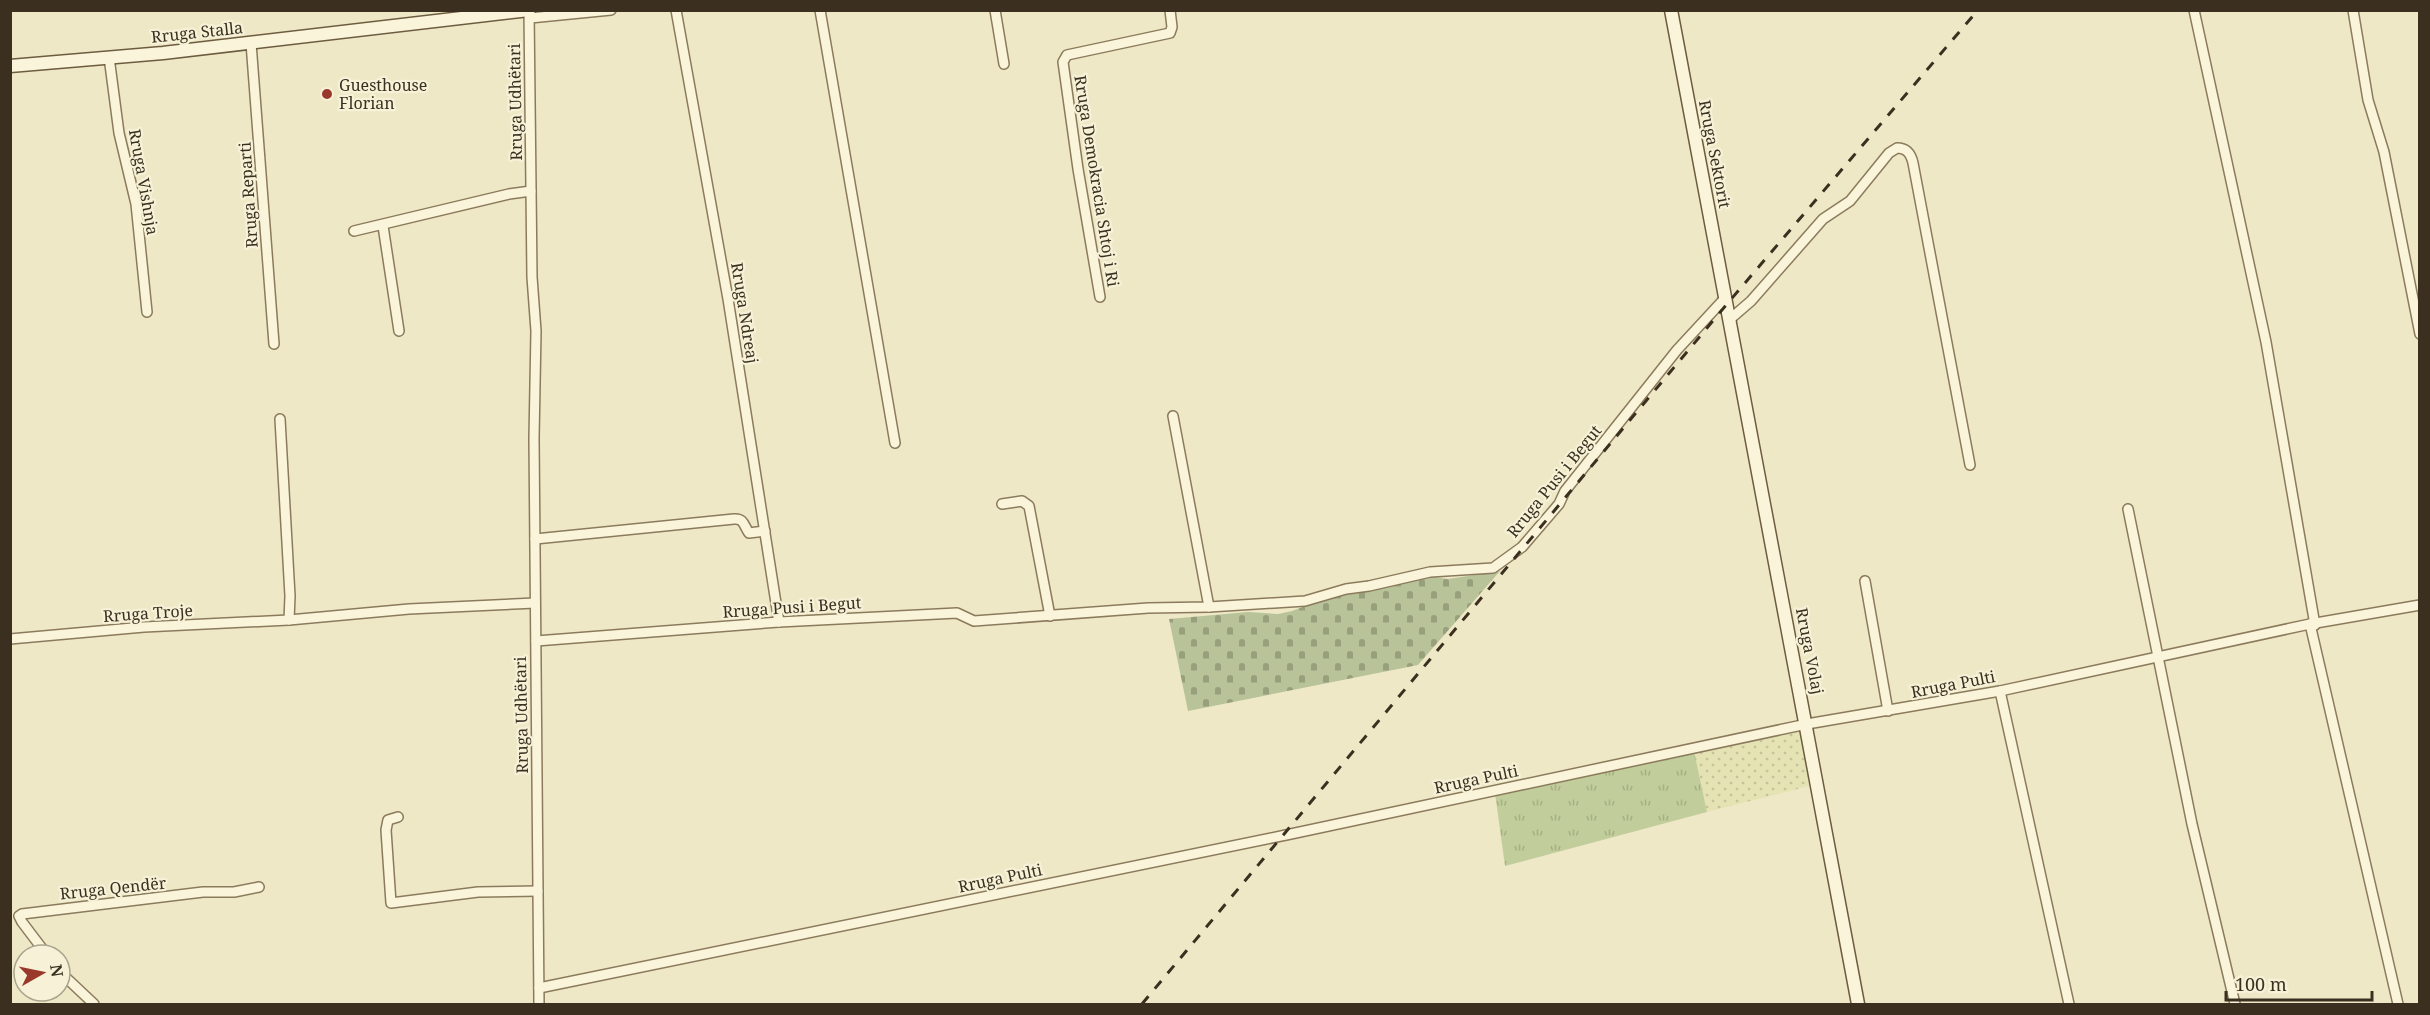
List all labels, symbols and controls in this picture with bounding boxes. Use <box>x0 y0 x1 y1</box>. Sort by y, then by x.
street label: Rruga Stalla <box>150 16 244 48</box>
street label: Rruga Udhëtari <box>503 43 527 161</box>
place label: Guesthouse Florian <box>339 74 427 114</box>
street label: Rruga Demokracia Shtoj i Ri <box>1069 74 1125 288</box>
marker: Guesthouse Florian <box>320 87 334 101</box>
street label: Rruga Sektorit <box>1694 98 1736 210</box>
street label: Rruga Vishnja <box>124 127 164 237</box>
street label: Rruga Reparti <box>233 141 263 249</box>
street label: Rruga Ndreaj <box>726 261 764 365</box>
street label: Rruga Pusi i Begut <box>1502 420 1607 542</box>
street label: Rruga Pusi i Begut <box>722 591 862 623</box>
street label: Rruga Troje <box>102 599 194 627</box>
street label: Rruga Volaj <box>1791 606 1829 696</box>
street label: Rruga Udhëtari <box>509 656 533 774</box>
street label: Rruga Pulti <box>1909 665 1997 703</box>
street label: Rruga Pulti <box>1432 759 1520 799</box>
street label: Rruga Pulti <box>956 858 1044 898</box>
street label: Rruga Qendër <box>59 871 168 905</box>
north arrow <box>12 943 72 1003</box>
text: N <box>45 963 69 979</box>
scale bar <box>2226 964 2372 1002</box>
text: 100 m <box>2235 972 2287 996</box>

